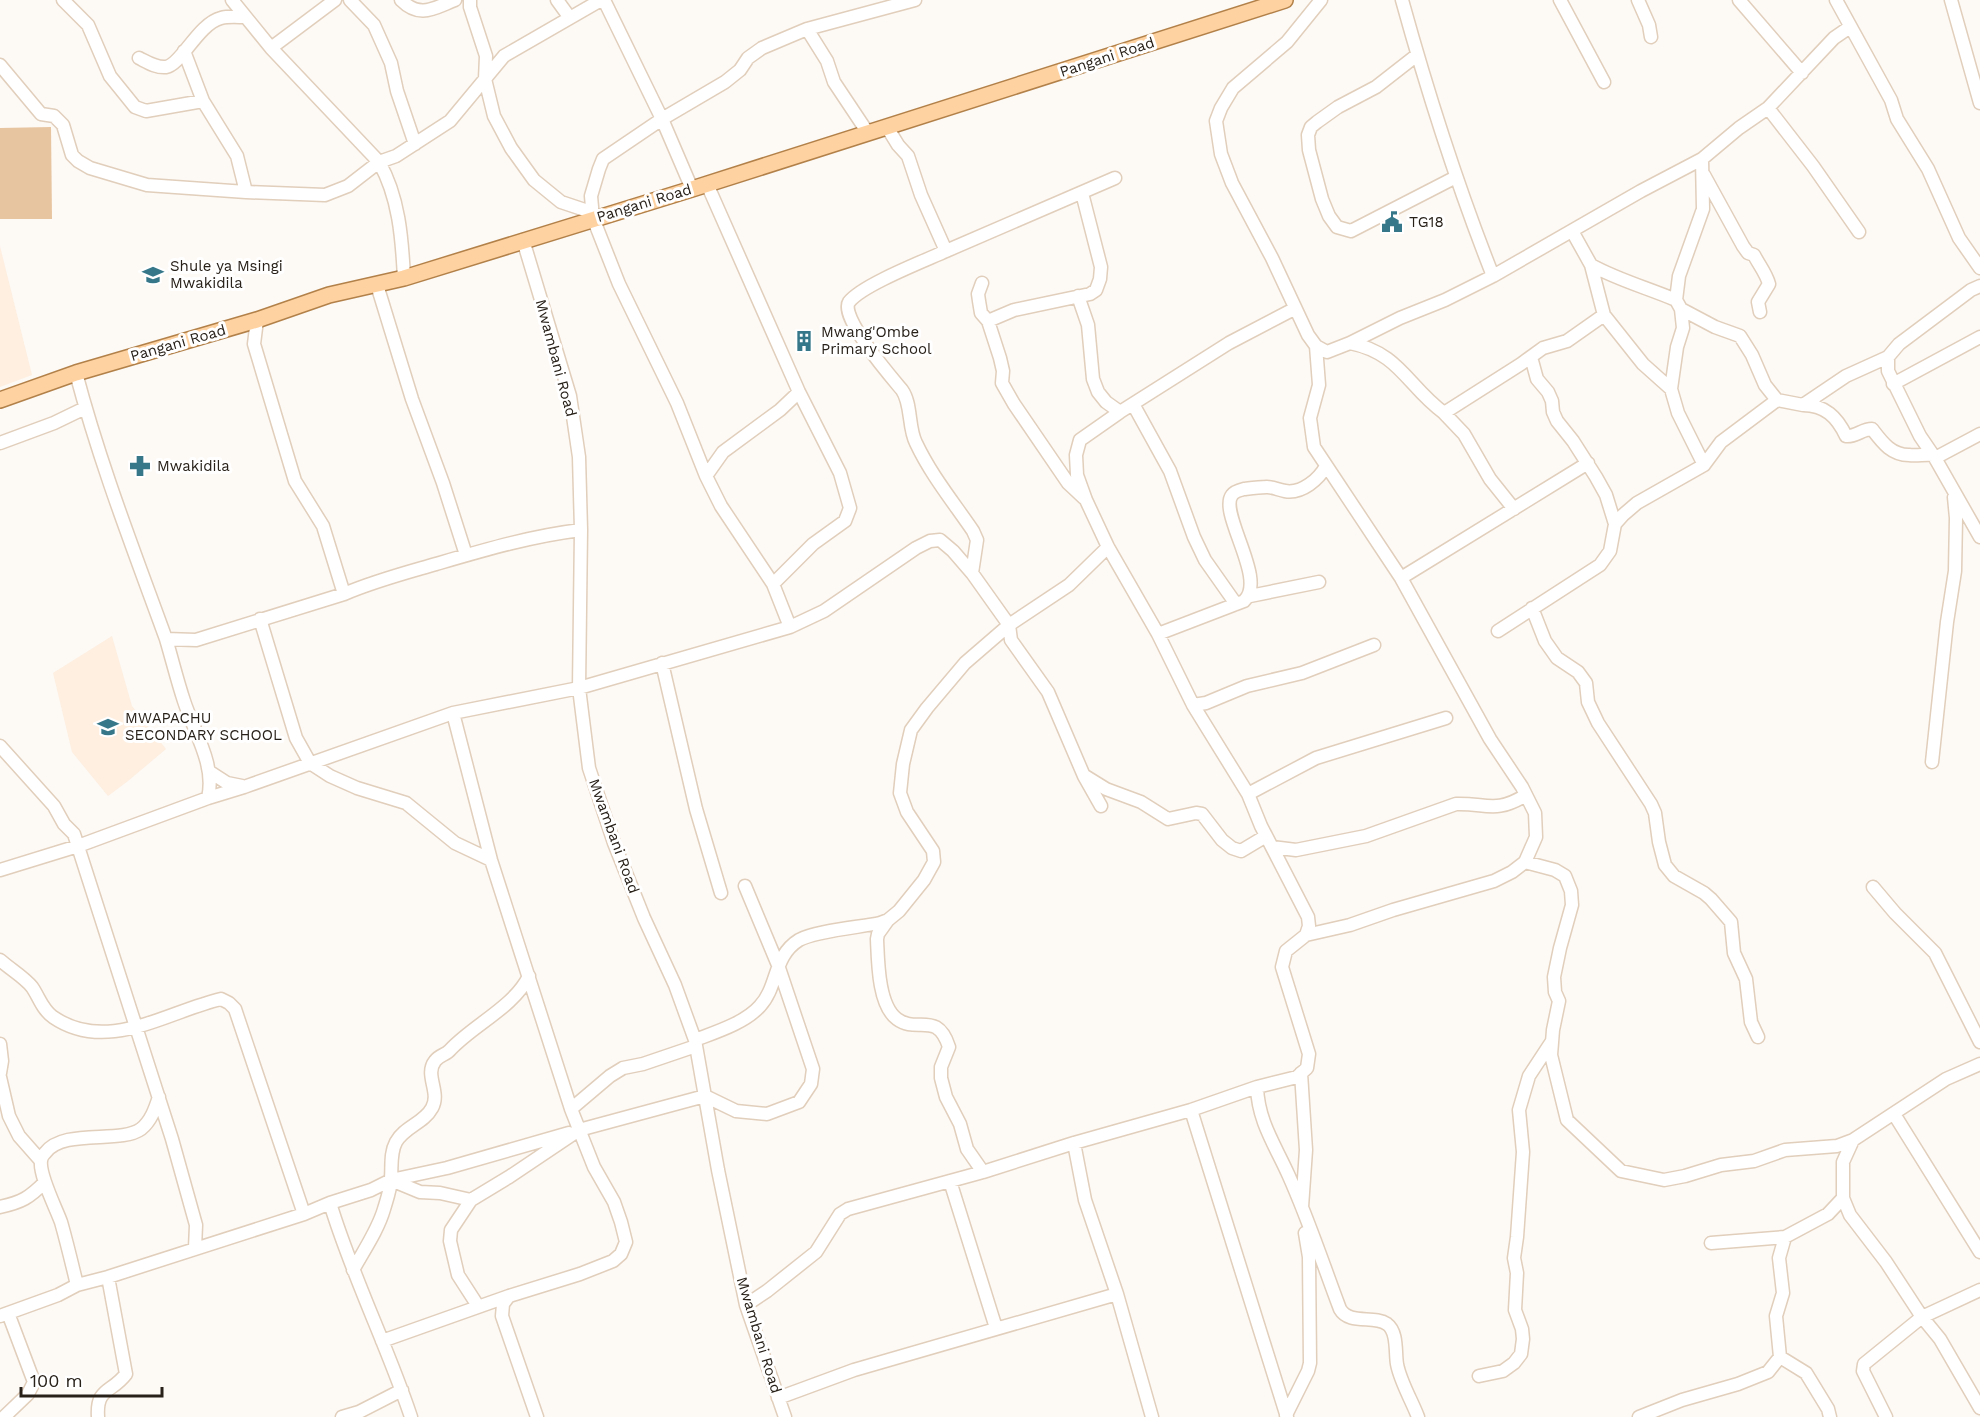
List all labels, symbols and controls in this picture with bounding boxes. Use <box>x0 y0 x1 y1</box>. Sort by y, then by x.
street label: Pangani Road <box>1057 33 1157 81</box>
street label: Pangani Road <box>594 180 694 226</box>
public building icon: TG18 <box>1380 210 1404 234</box>
place label: TG18 <box>1409 213 1444 231</box>
place label: Shule ya Msingi Mwakidila <box>170 257 283 292</box>
school or university icon: Shule ya Msingi Mwakidila <box>141 263 165 287</box>
street label: Mwambani Road <box>532 297 580 419</box>
street label: Pangani Road <box>128 321 228 365</box>
place label: Mwang'Ombe Primary School <box>821 323 932 358</box>
building icon: Mwang'Ombe Primary School <box>792 329 816 353</box>
pharmacy icon: Mwakidila <box>128 454 152 478</box>
place label: Mwakidila <box>157 457 230 475</box>
place label: MWAPACHU SECONDARY SCHOOL <box>125 709 282 744</box>
school or university icon: MWAPACHU SECONDARY SCHOOL <box>96 715 120 739</box>
street label: Mwambani Road <box>585 776 643 896</box>
street label: Mwambani Road <box>733 1275 785 1395</box>
scale bar <box>21 1360 162 1398</box>
text: 100 m <box>30 1370 83 1391</box>

